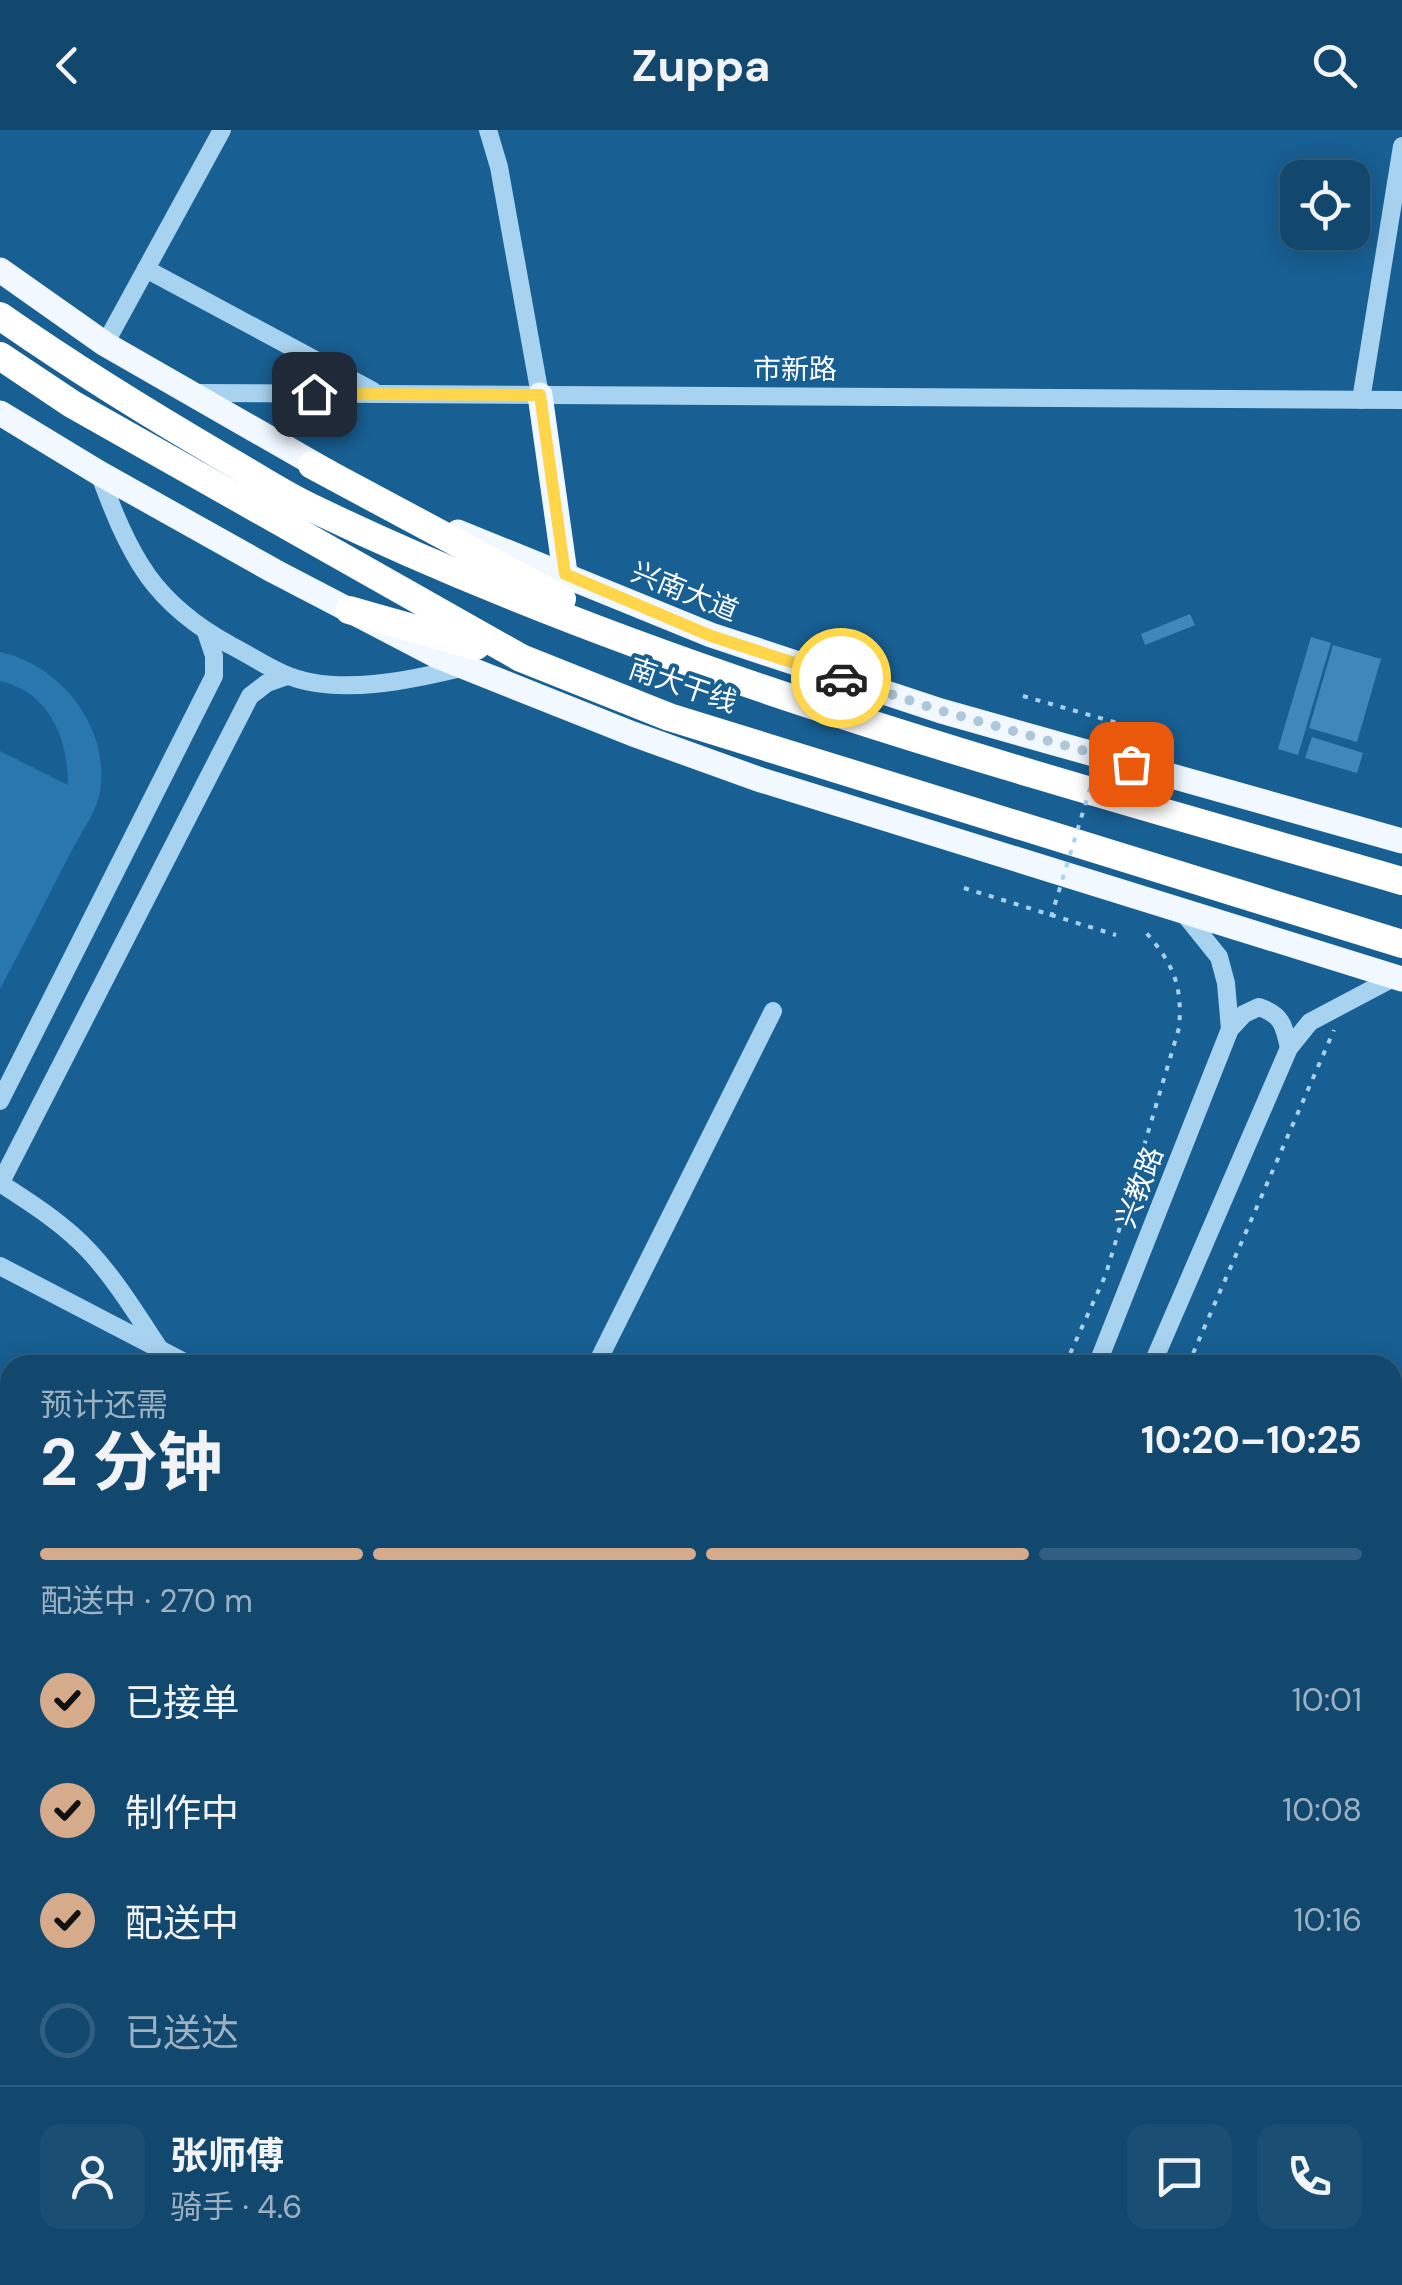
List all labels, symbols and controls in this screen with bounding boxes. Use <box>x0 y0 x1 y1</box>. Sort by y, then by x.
text: Zuppa <box>631 36 771 95</box>
icon: back <box>40 38 95 93</box>
icon: search <box>1307 38 1362 93</box>
map controls <box>1280 160 1370 250</box>
button: locate <box>1280 160 1370 250</box>
street label: 市新路 <box>753 351 837 388</box>
pin <box>272 352 357 437</box>
icon: home <box>287 367 342 422</box>
street label: 兴南大道 <box>626 553 744 630</box>
courier <box>791 628 891 728</box>
street label: 南大干线 <box>624 650 742 721</box>
icon: car <box>814 651 869 706</box>
pin <box>1089 722 1174 807</box>
icon: bag <box>1104 737 1159 792</box>
street label: 兴教路 <box>1107 1141 1172 1233</box>
text: 预计还需 <box>40 1384 168 1426</box>
text: 10:20–10:25 <box>1141 1415 1362 1465</box>
text: 2 分钟 <box>40 1421 223 1505</box>
text: 配送中 · 270 m <box>40 1580 253 1622</box>
icon: check <box>40 1673 95 1728</box>
text: 已接单 <box>125 1678 239 1728</box>
text: 10:01 <box>1292 1679 1362 1721</box>
icon: check <box>40 1783 95 1838</box>
text: 制作中 <box>125 1788 239 1838</box>
text: 10:08 <box>1282 1789 1362 1831</box>
icon: check <box>40 1893 95 1948</box>
text: 配送中 <box>125 1898 239 1948</box>
text: 10:16 <box>1294 1899 1362 1941</box>
text: 已送达 <box>125 2008 239 2058</box>
button: person <box>40 2124 145 2229</box>
button: chat <box>1127 2124 1232 2229</box>
button: phone <box>1257 2124 1362 2229</box>
text: 张师傅 <box>170 2131 284 2181</box>
text: 骑手 · 4.6 <box>170 2186 302 2228</box>

